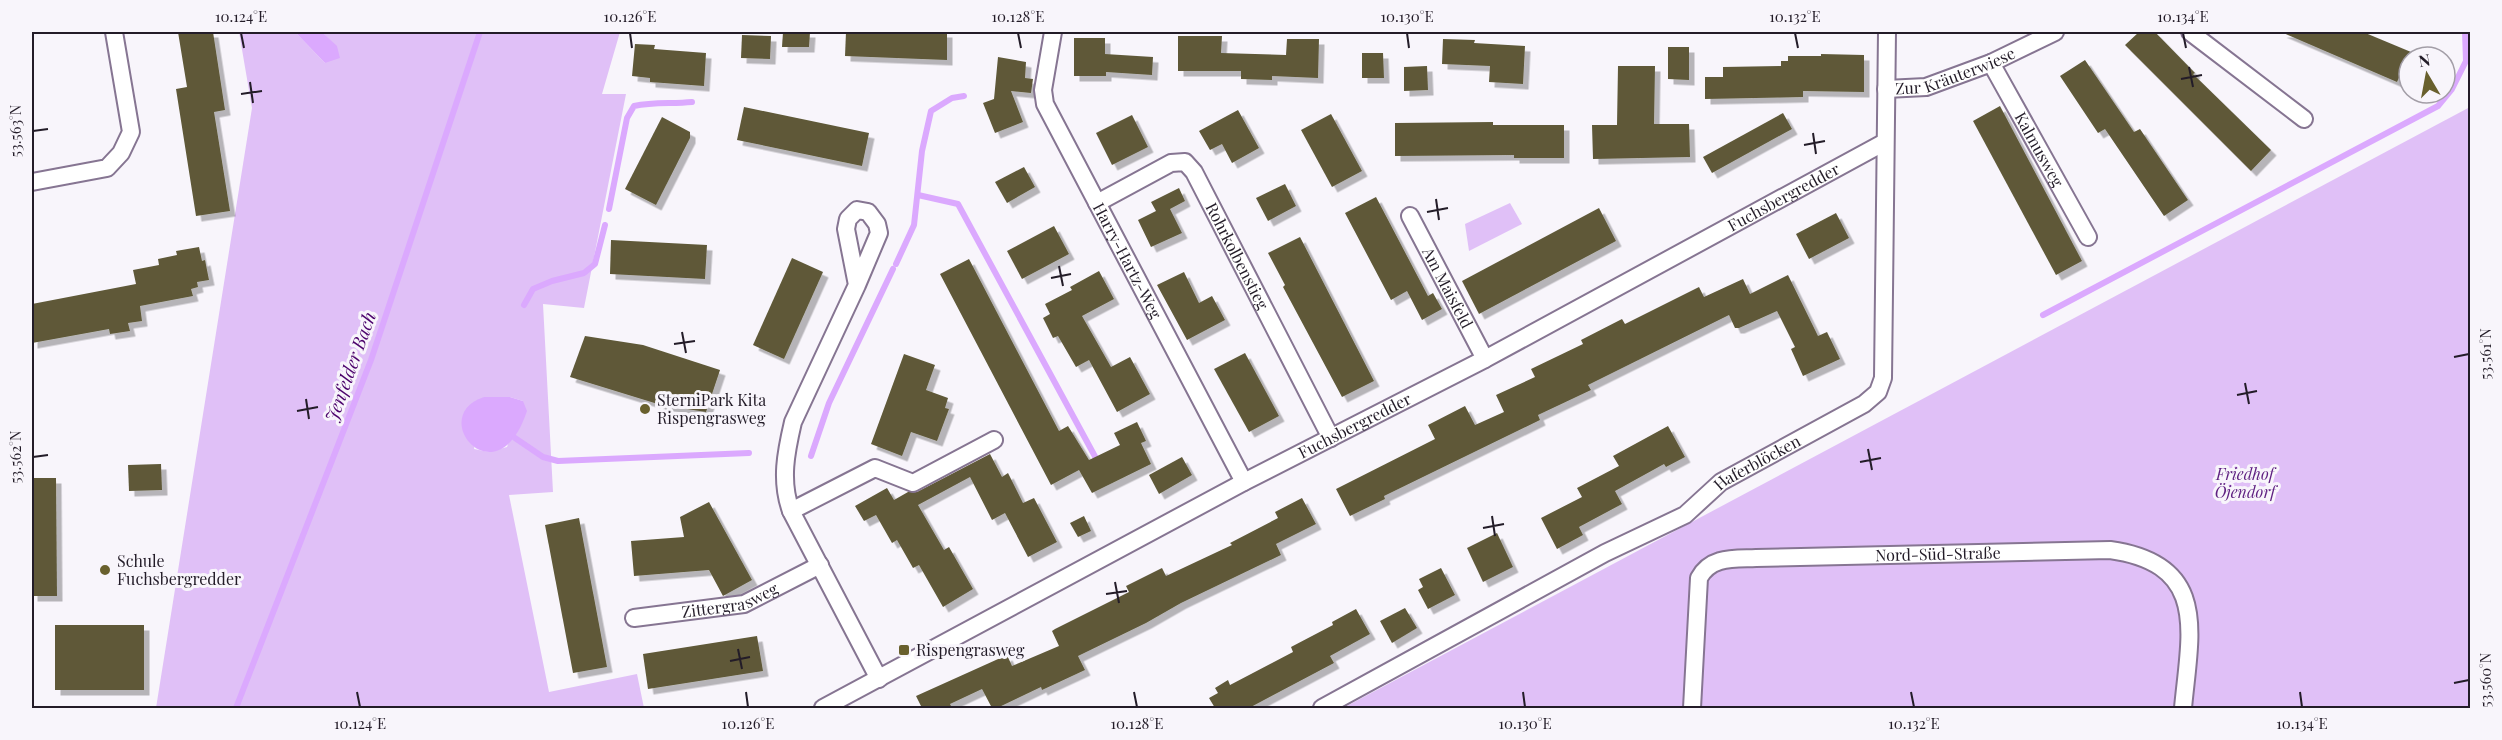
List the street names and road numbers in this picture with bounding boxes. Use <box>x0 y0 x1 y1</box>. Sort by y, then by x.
street label: Zur Kräuterwiese <box>1895 42 2018 99</box>
street label: Kalmusweg <box>2010 108 2069 191</box>
street label: Fuchsbergredder <box>1724 158 1843 235</box>
street label: Harry-Hartz-Weg <box>1089 199 1167 322</box>
street label: Rohrkolbenstieg <box>1201 199 1274 313</box>
street label: Am Maisfeld <box>1418 242 1478 332</box>
street label: Fuchsbergredder <box>1294 388 1414 463</box>
street label: Haferblöcken <box>1708 430 1804 494</box>
street label: Nord-Süd-Straße <box>1875 541 2001 565</box>
street label: Zittergrasweg <box>680 577 782 622</box>

